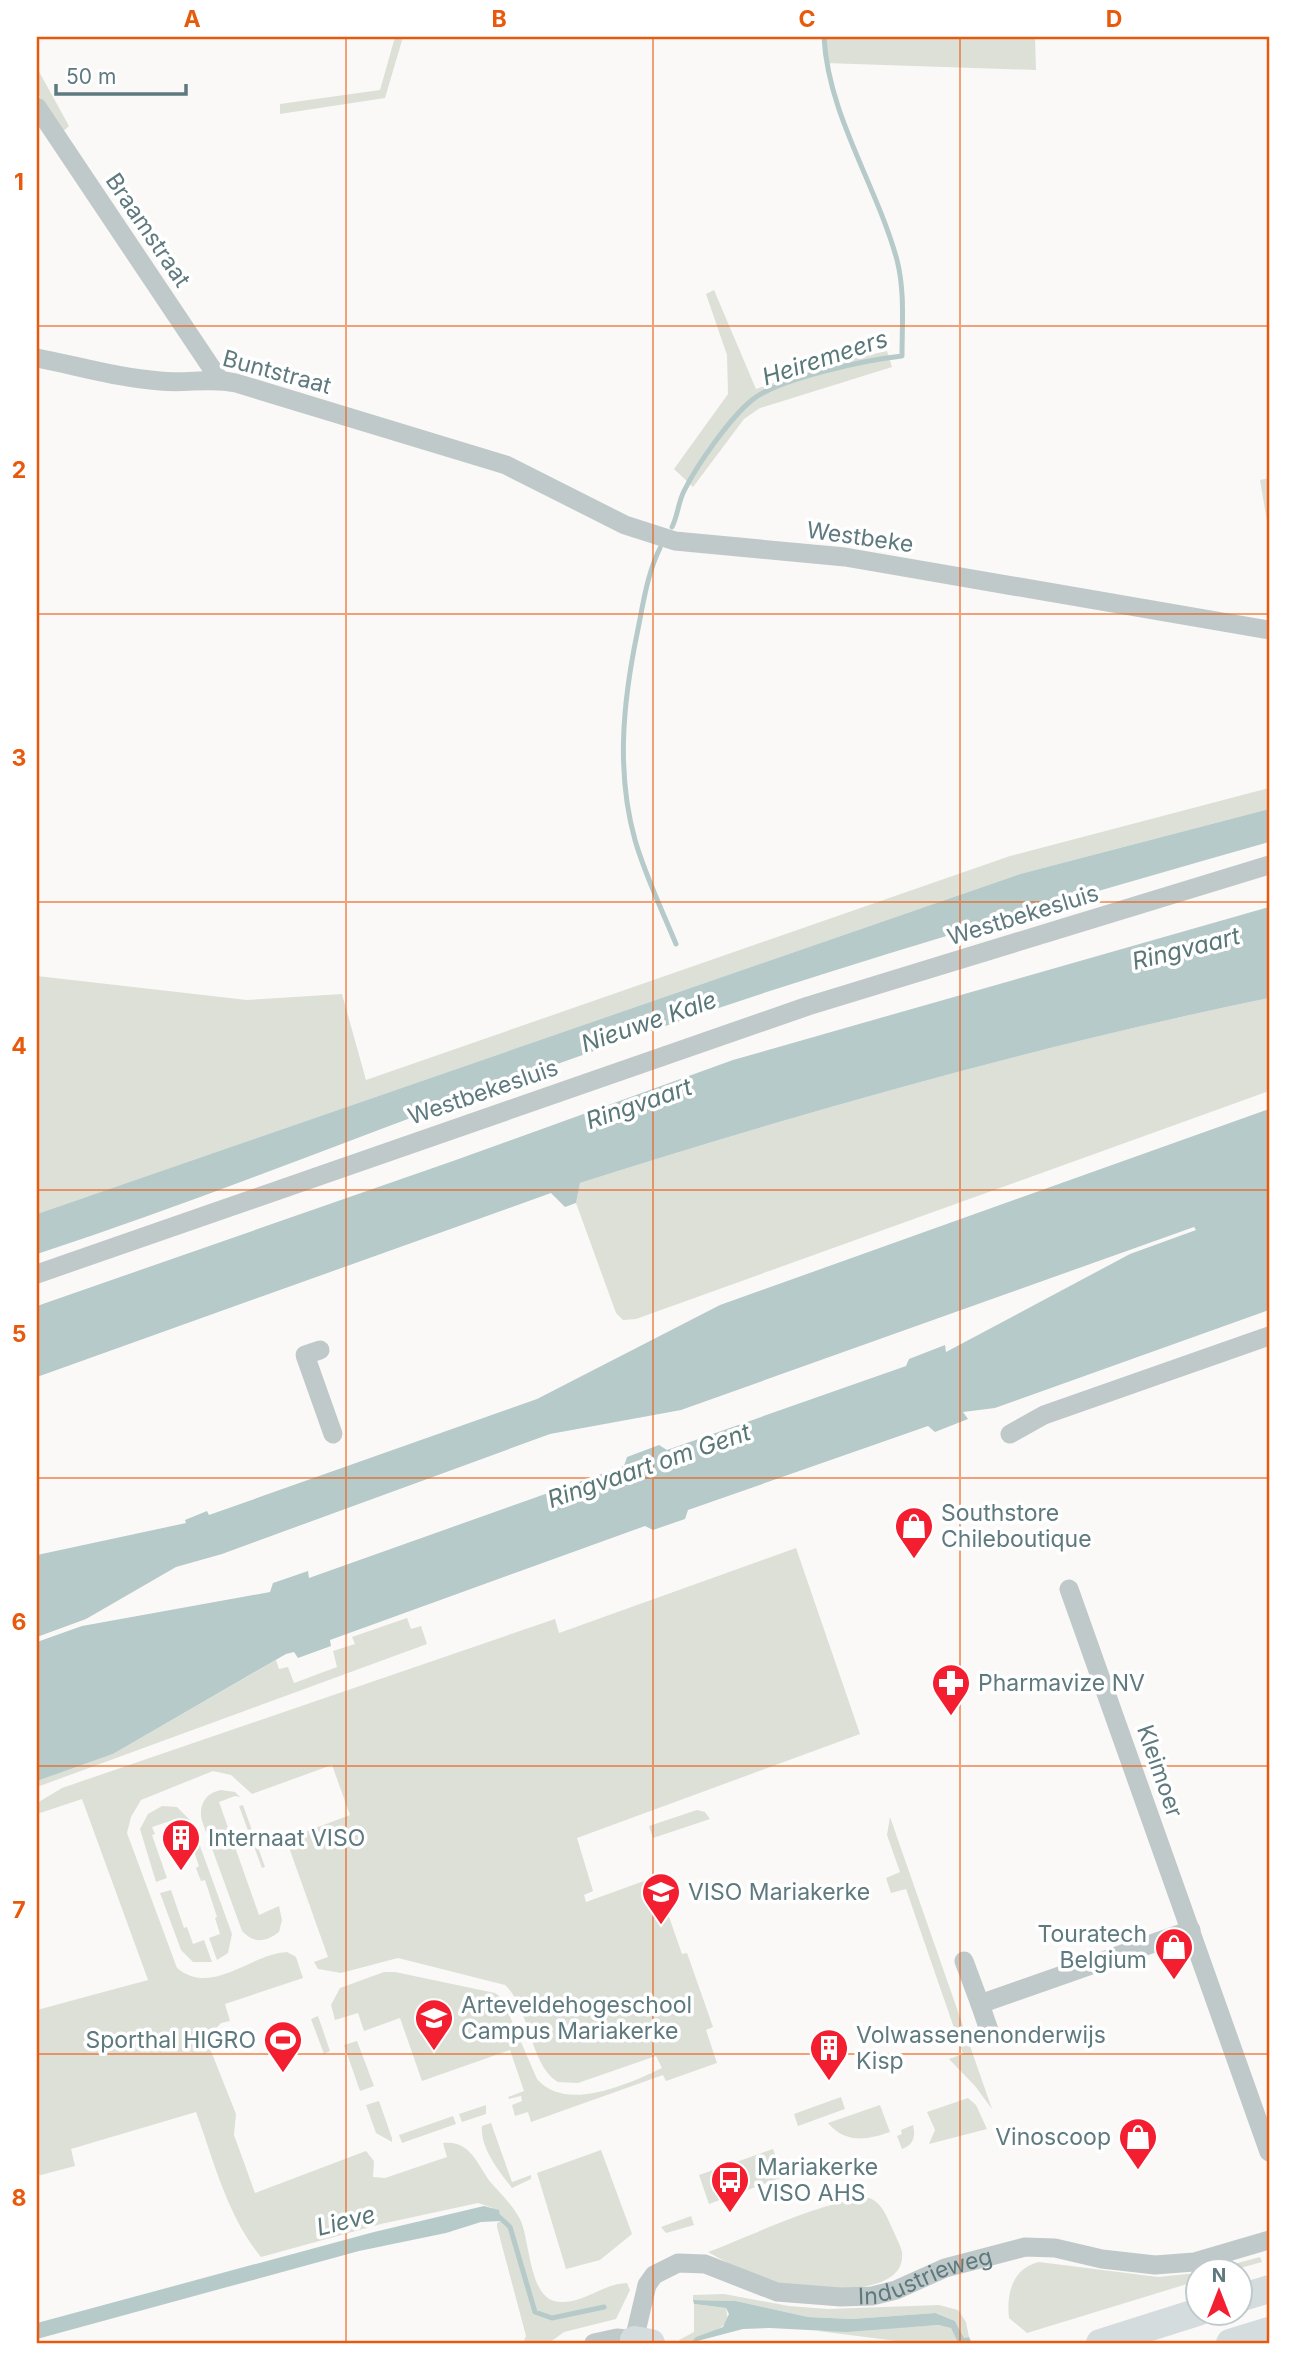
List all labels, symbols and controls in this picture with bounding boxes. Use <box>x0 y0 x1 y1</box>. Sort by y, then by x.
text: A <box>183 5 201 33</box>
text: B <box>491 5 507 33</box>
text: C <box>798 5 816 33</box>
text: D <box>1106 5 1122 33</box>
scale bar <box>56 52 186 96</box>
text: 50 m <box>66 64 116 89</box>
text: 1 <box>14 168 24 196</box>
street label: Braamstraat <box>100 168 197 293</box>
water label: Heiremeers <box>758 324 891 391</box>
street label: Buntstraat <box>220 344 335 400</box>
text: 2 <box>12 456 26 484</box>
street label: Westbeke <box>805 516 915 558</box>
text: 3 <box>12 744 26 772</box>
street label: Westbekesluis <box>944 879 1102 951</box>
water label: Ringvaart <box>1129 921 1244 976</box>
water label: Nieuwe Kale <box>577 985 720 1058</box>
text: 4 <box>11 1032 27 1060</box>
street label: Westbekesluis <box>404 1053 562 1131</box>
water label: Ringvaart <box>582 1072 697 1135</box>
text: 5 <box>12 1320 26 1348</box>
water label: Ringvaart om Gent <box>544 1417 755 1514</box>
place label: Southstore Chileboutique <box>941 1499 1092 1553</box>
shop icon: Southstore Chileboutique <box>893 1505 935 1560</box>
text: 6 <box>12 1608 26 1636</box>
pharmacy icon: Pharmavize NV <box>930 1662 972 1717</box>
place label: Pharmavize NV <box>978 1669 1145 1697</box>
street label: Kleimoer <box>1131 1721 1189 1821</box>
building icon: Internaat VISO <box>160 1817 202 1872</box>
place label: Internaat VISO <box>208 1824 365 1852</box>
school or university icon: VISO Mariakerke <box>640 1871 682 1926</box>
place label: VISO Mariakerke <box>688 1878 870 1906</box>
text: 7 <box>12 1896 26 1924</box>
place label: Touratech Belgium <box>1038 1920 1147 1974</box>
shop icon: Touratech Belgium <box>1153 1926 1195 1981</box>
place label: Arteveldehogeschool Campus Mariakerke <box>461 1991 692 2045</box>
school or university icon: Arteveldehogeschool Campus Mariakerke <box>413 1997 455 2052</box>
sports icon: Sporthal HIGRO <box>262 2019 304 2074</box>
place label: Volwassenenonderwijs Kisp <box>856 2021 1106 2075</box>
place label: Sporthal HIGRO <box>85 2026 256 2054</box>
building icon: Volwassenenonderwijs Kisp <box>808 2027 850 2082</box>
shop icon: Vinoscoop <box>1117 2116 1159 2171</box>
place label: Vinoscoop <box>995 2123 1111 2151</box>
place label: Mariakerke VISO AHS <box>757 2153 878 2207</box>
bus stop icon: Mariakerke VISO AHS <box>709 2159 751 2214</box>
text: 8 <box>12 2184 26 2212</box>
water label: Lieve <box>313 2199 378 2242</box>
street label: Industrieweg <box>858 2242 995 2310</box>
north arrow <box>1184 2258 1254 2328</box>
text: N <box>1212 2264 1226 2287</box>

